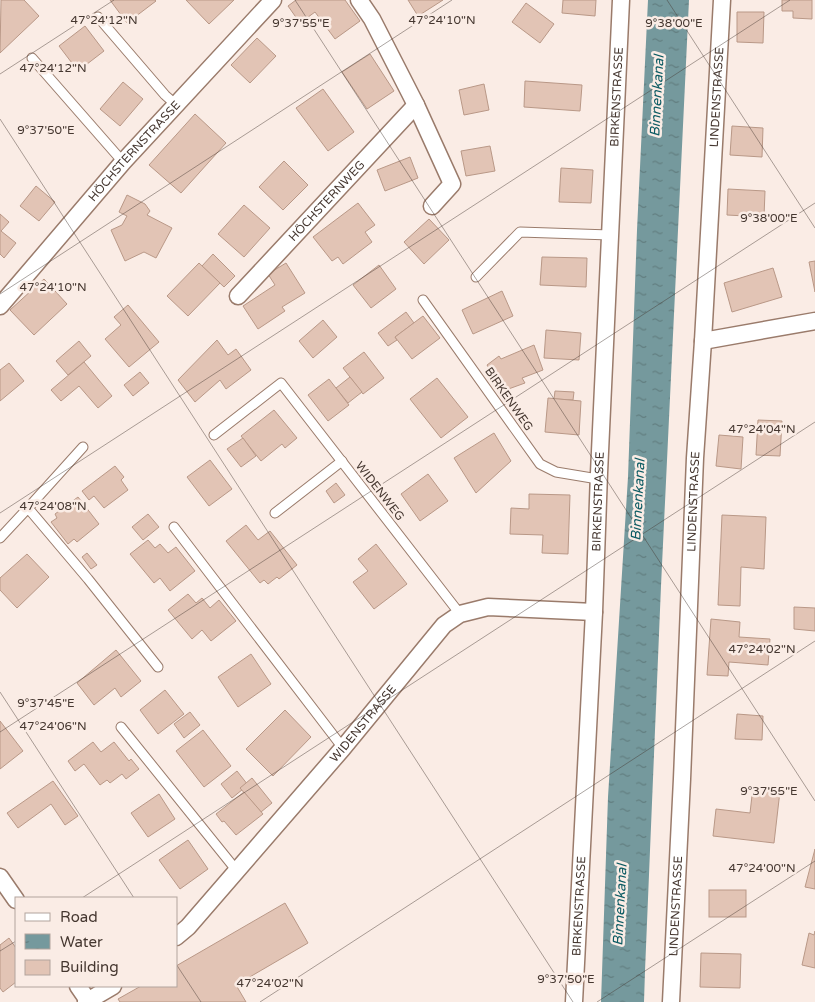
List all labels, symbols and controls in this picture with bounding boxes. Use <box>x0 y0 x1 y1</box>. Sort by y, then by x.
text: 47°24'12"N <box>70 13 138 27</box>
text: 47°24'10"N <box>408 13 476 27</box>
text: 9°37'55"E <box>272 16 330 30</box>
text: 9°38'00"E <box>645 16 703 30</box>
street label: BIRKENSTRASSE <box>607 46 626 147</box>
street label: LINDENSTRASSE <box>707 46 726 148</box>
water label: Binnenkanal <box>646 53 668 137</box>
text: 47°24'12"N <box>19 61 87 75</box>
street label: HÖCHSTERNSTRASSE <box>85 98 183 204</box>
text: 9°37'50"E <box>17 123 75 137</box>
street label: HÖCHSTERNWEG <box>286 158 368 244</box>
text: 9°38'00"E <box>740 211 798 225</box>
text: 47°24'10"N <box>19 280 87 294</box>
street label: BIRKENWEG <box>482 365 536 433</box>
text: 47°24'04"N <box>728 422 796 436</box>
street label: LINDENSTRASSE <box>684 450 702 552</box>
street label: BIRKENSTRASSE <box>589 451 607 552</box>
water label: Binnenkanal <box>627 457 649 541</box>
street label: WIDENWEG <box>353 459 407 523</box>
text: 47°24'08"N <box>19 499 87 513</box>
text: 47°24'02"N <box>728 642 796 656</box>
street label: WIDENSTRASSE <box>327 682 399 765</box>
text: 9°37'45"E <box>17 696 75 710</box>
text: 47°24'06"N <box>19 719 87 733</box>
text: 9°37'55"E <box>740 784 798 798</box>
street label: LINDENSTRASSE <box>666 855 685 957</box>
street label: BIRKENSTRASSE <box>569 856 588 956</box>
text: 47°24'00"N <box>728 861 796 875</box>
water label: Binnenkanal <box>609 862 631 946</box>
legend <box>15 897 178 987</box>
text: Road <box>60 908 98 926</box>
text: Water <box>60 933 103 951</box>
text: Building <box>60 958 119 976</box>
text: 9°37'50"E <box>537 972 595 986</box>
text: 47°24'02"N <box>236 976 304 990</box>

